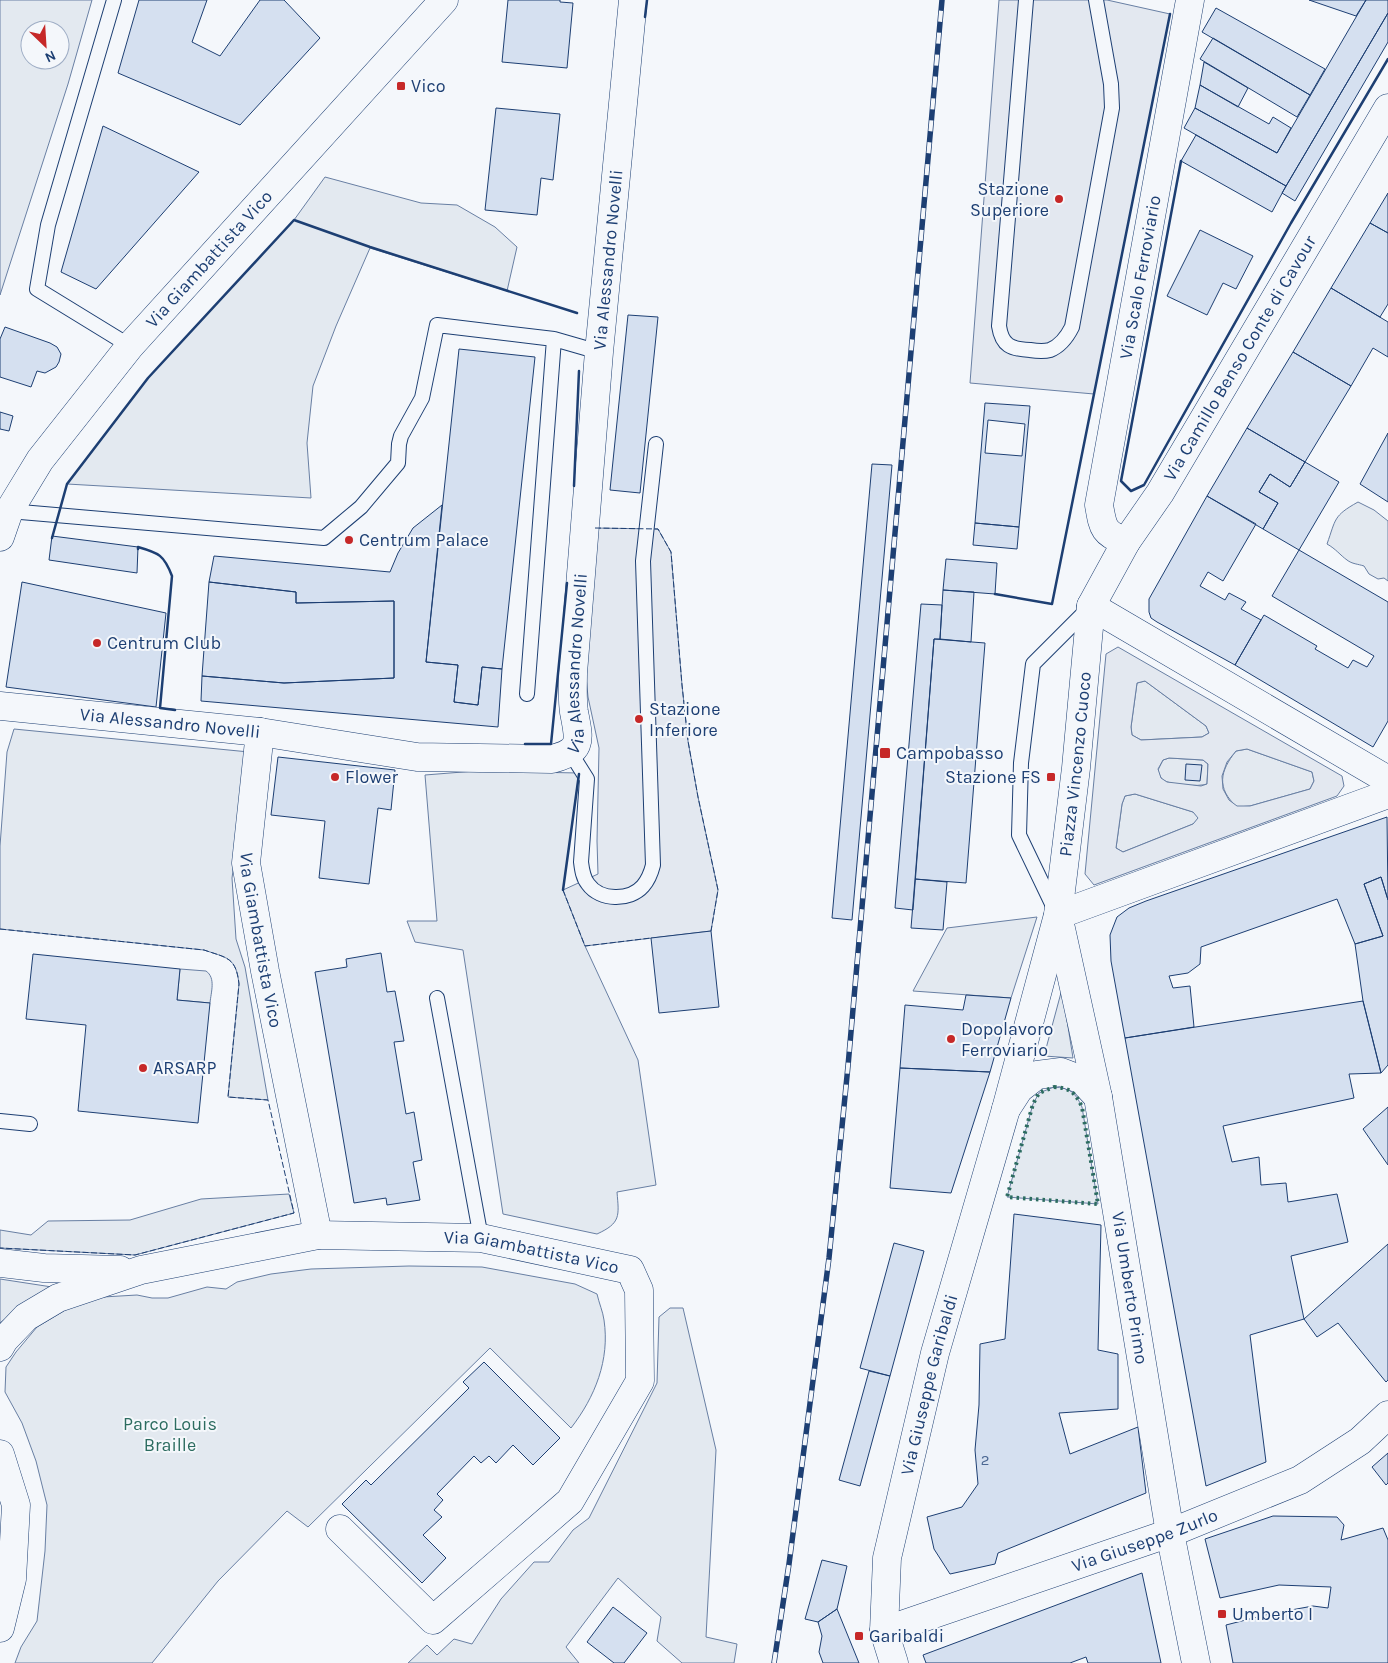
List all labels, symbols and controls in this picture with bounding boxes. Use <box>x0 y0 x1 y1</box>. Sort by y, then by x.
north arrow <box>20 20 70 70</box>
text: N <box>42 47 58 66</box>
place label: Vico <box>411 75 446 97</box>
marker: Vico <box>395 80 407 92</box>
street label: Via Alessandro Novelli <box>588 169 628 351</box>
place label: Stazione Superiore <box>970 178 1049 221</box>
street label: Via Giambattista Vico <box>141 186 277 332</box>
marker: Stazione Superiore <box>1053 193 1065 205</box>
street label: Via Scalo Ferroviario <box>1114 194 1166 361</box>
street label: Via Camillo Benso Conte di Cavour <box>1159 231 1321 485</box>
place label: Centrum Palace <box>359 529 489 551</box>
marker: Centrum Palace <box>343 534 355 546</box>
street label: Via Alessandro Novelli <box>562 572 592 759</box>
place label: Centrum Club <box>107 632 221 654</box>
marker: Centrum Club <box>91 637 103 649</box>
street label: Piazza Vincenzo Cuoco <box>1054 671 1096 858</box>
place label: Stazione Inferiore <box>649 698 720 741</box>
street label: Via Alessandro Novelli <box>79 703 261 743</box>
marker: Stazione Inferiore <box>633 713 645 725</box>
place label: Campobasso <box>896 742 1003 764</box>
marker: Campobasso <box>878 746 892 760</box>
place label: Flower <box>345 766 399 788</box>
place label: Stazione FS <box>945 766 1041 788</box>
marker: Flower <box>329 771 341 783</box>
marker: Stazione FS <box>1045 771 1057 783</box>
street label: Via Giambattista Vico <box>235 851 287 1030</box>
place label: Dopolavoro Ferroviario <box>961 1018 1053 1061</box>
marker: Dopolavoro Ferroviario <box>945 1033 957 1045</box>
place label: ARSARP <box>153 1057 217 1079</box>
marker: ARSARP <box>137 1062 149 1074</box>
street label: Via Umberto Primo <box>1107 1210 1153 1366</box>
street label: Via Giambattista Vico <box>444 1226 621 1278</box>
street label: Via Giuseppe Garibaldi <box>896 1291 963 1477</box>
park label: Parco Louis Braille <box>123 1413 217 1456</box>
house number: 2 <box>981 1451 989 1469</box>
street label: Via Giuseppe Zurlo <box>1069 1504 1221 1577</box>
place label: Umberto I <box>1232 1603 1313 1625</box>
marker: Umberto I <box>1216 1608 1228 1620</box>
place label: Garibaldi <box>869 1625 944 1647</box>
marker: Garibaldi <box>853 1630 865 1642</box>

